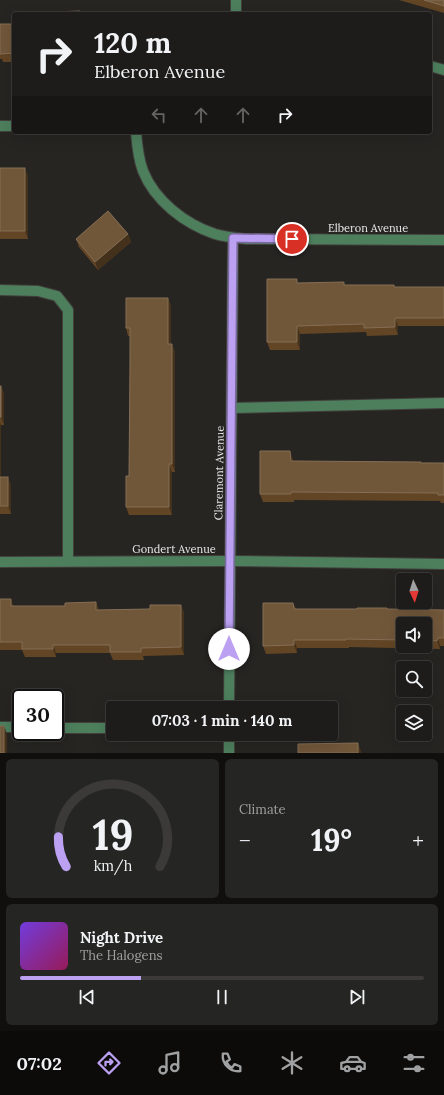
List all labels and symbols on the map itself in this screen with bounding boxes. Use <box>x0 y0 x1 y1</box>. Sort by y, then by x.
street label: Elberon Avenue <box>328 221 408 235</box>
pin <box>275 222 309 256</box>
street label: Claremont Avenue <box>211 426 227 520</box>
street label: Gondert Avenue <box>132 542 216 556</box>
north arrow <box>396 573 432 609</box>
position arrow <box>208 628 250 670</box>
speed limit sign: 30 <box>12 689 64 741</box>

